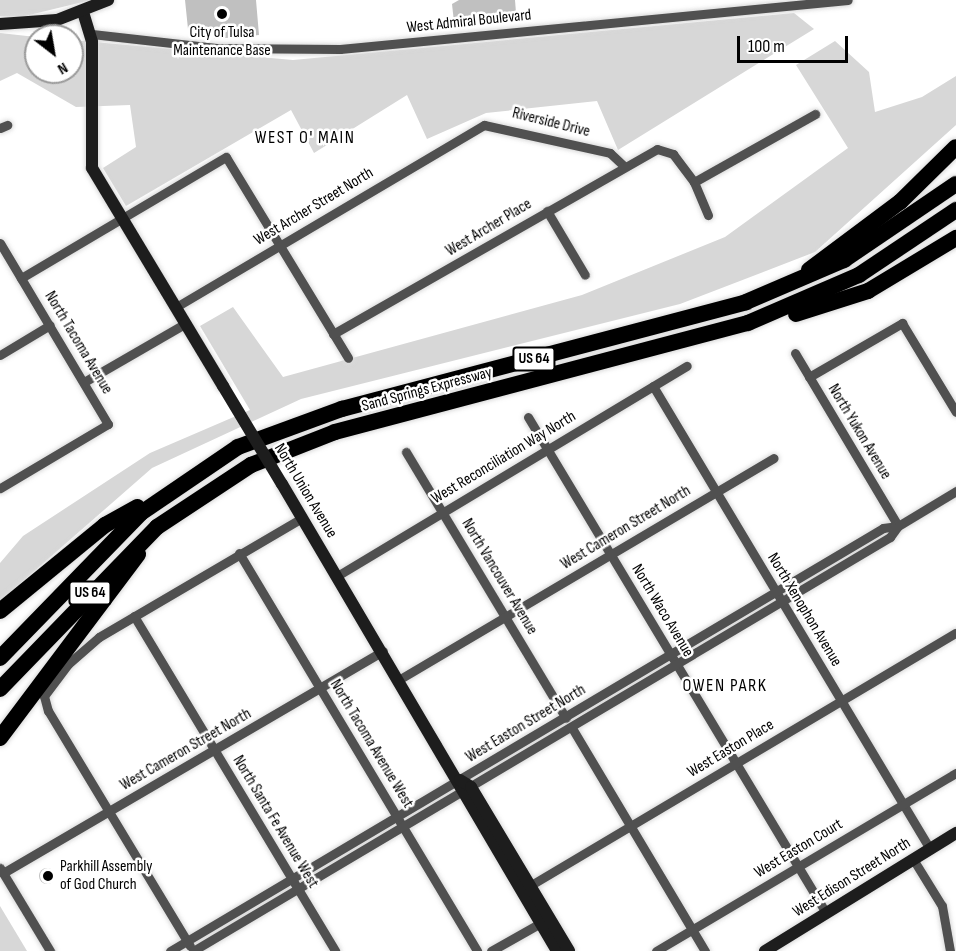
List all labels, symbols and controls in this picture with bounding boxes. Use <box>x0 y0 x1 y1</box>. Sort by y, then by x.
street label: West Admiral Boulevard <box>406 6 532 38</box>
marker: City of Tulsa Maintenance Base <box>215 7 229 21</box>
place label: City of Tulsa Maintenance Base <box>173 23 271 61</box>
north arrow <box>24 24 84 84</box>
scale bar <box>740 24 851 62</box>
text: 100 m <box>748 36 785 57</box>
text: N <box>54 58 71 78</box>
street label: Riverside Drive <box>510 104 592 142</box>
district label: WEST O' MAIN <box>255 127 355 149</box>
street label: West Archer Street North <box>251 164 377 250</box>
street label: West Archer Place <box>443 195 535 261</box>
street label: North Tacoma Avenue <box>40 288 116 398</box>
road number: US 64 <box>512 347 556 371</box>
street label: Sand Springs Expressway <box>360 363 494 417</box>
street label: North Yukon Avenue <box>823 381 895 483</box>
street label: West Reconciliation Way North <box>428 407 580 509</box>
street label: North Union Avenue <box>269 440 341 542</box>
street label: West Cameron Street North <box>558 482 694 574</box>
street label: North Vancouver Avenue <box>457 515 541 639</box>
street label: North Xenophon Avenue <box>763 550 845 670</box>
street label: North Waco Avenue <box>627 561 697 661</box>
road number: US 64 <box>68 581 112 605</box>
district label: OWEN PARK <box>683 675 767 697</box>
street label: North Tacoma Avenue West <box>325 676 417 812</box>
street label: West Easton Street North <box>463 681 589 767</box>
street label: West Cameron Street North <box>117 705 255 795</box>
street label: West Easton Place <box>684 716 778 782</box>
street label: North Santa Fe Avenue West <box>228 752 322 892</box>
street label: West Easton Court <box>751 815 847 883</box>
street label: West Edison Street North <box>790 834 914 922</box>
place label: Parkhill Assembly of God Church <box>60 857 152 895</box>
marker: Parkhill Assembly of God Church <box>41 869 55 883</box>

